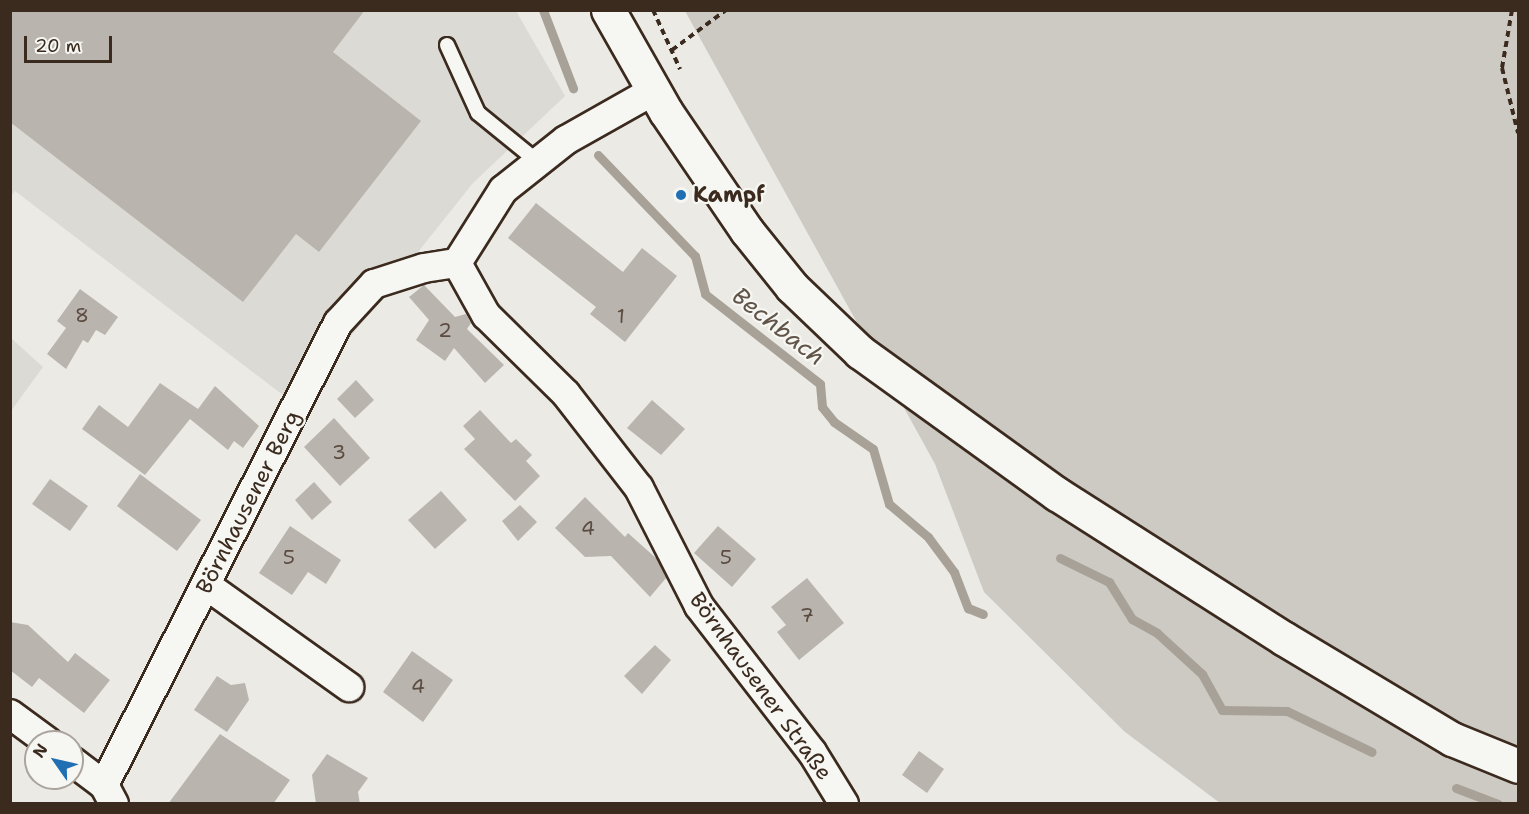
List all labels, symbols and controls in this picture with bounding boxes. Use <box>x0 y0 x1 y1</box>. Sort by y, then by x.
scale bar <box>27 24 116 62</box>
text: 20 m <box>35 34 81 58</box>
place label: Kampf <box>693 182 765 208</box>
marker: Kampf <box>674 188 688 202</box>
water label: Bechbach <box>726 282 830 372</box>
house number: 8 <box>75 303 89 327</box>
house number: 1 <box>617 304 625 328</box>
house number: 2 <box>438 318 452 342</box>
street label: Börnhausener Berg <box>190 406 306 598</box>
house number: 3 <box>332 440 346 464</box>
house number: 4 <box>581 516 595 540</box>
house number: 5 <box>283 545 295 569</box>
house number: 5 <box>720 545 732 569</box>
street label: Börnhausener Straße <box>684 587 838 785</box>
house number: 7 <box>800 603 814 627</box>
house number: 4 <box>411 674 425 698</box>
north arrow <box>24 730 84 790</box>
text: N <box>28 740 53 762</box>

